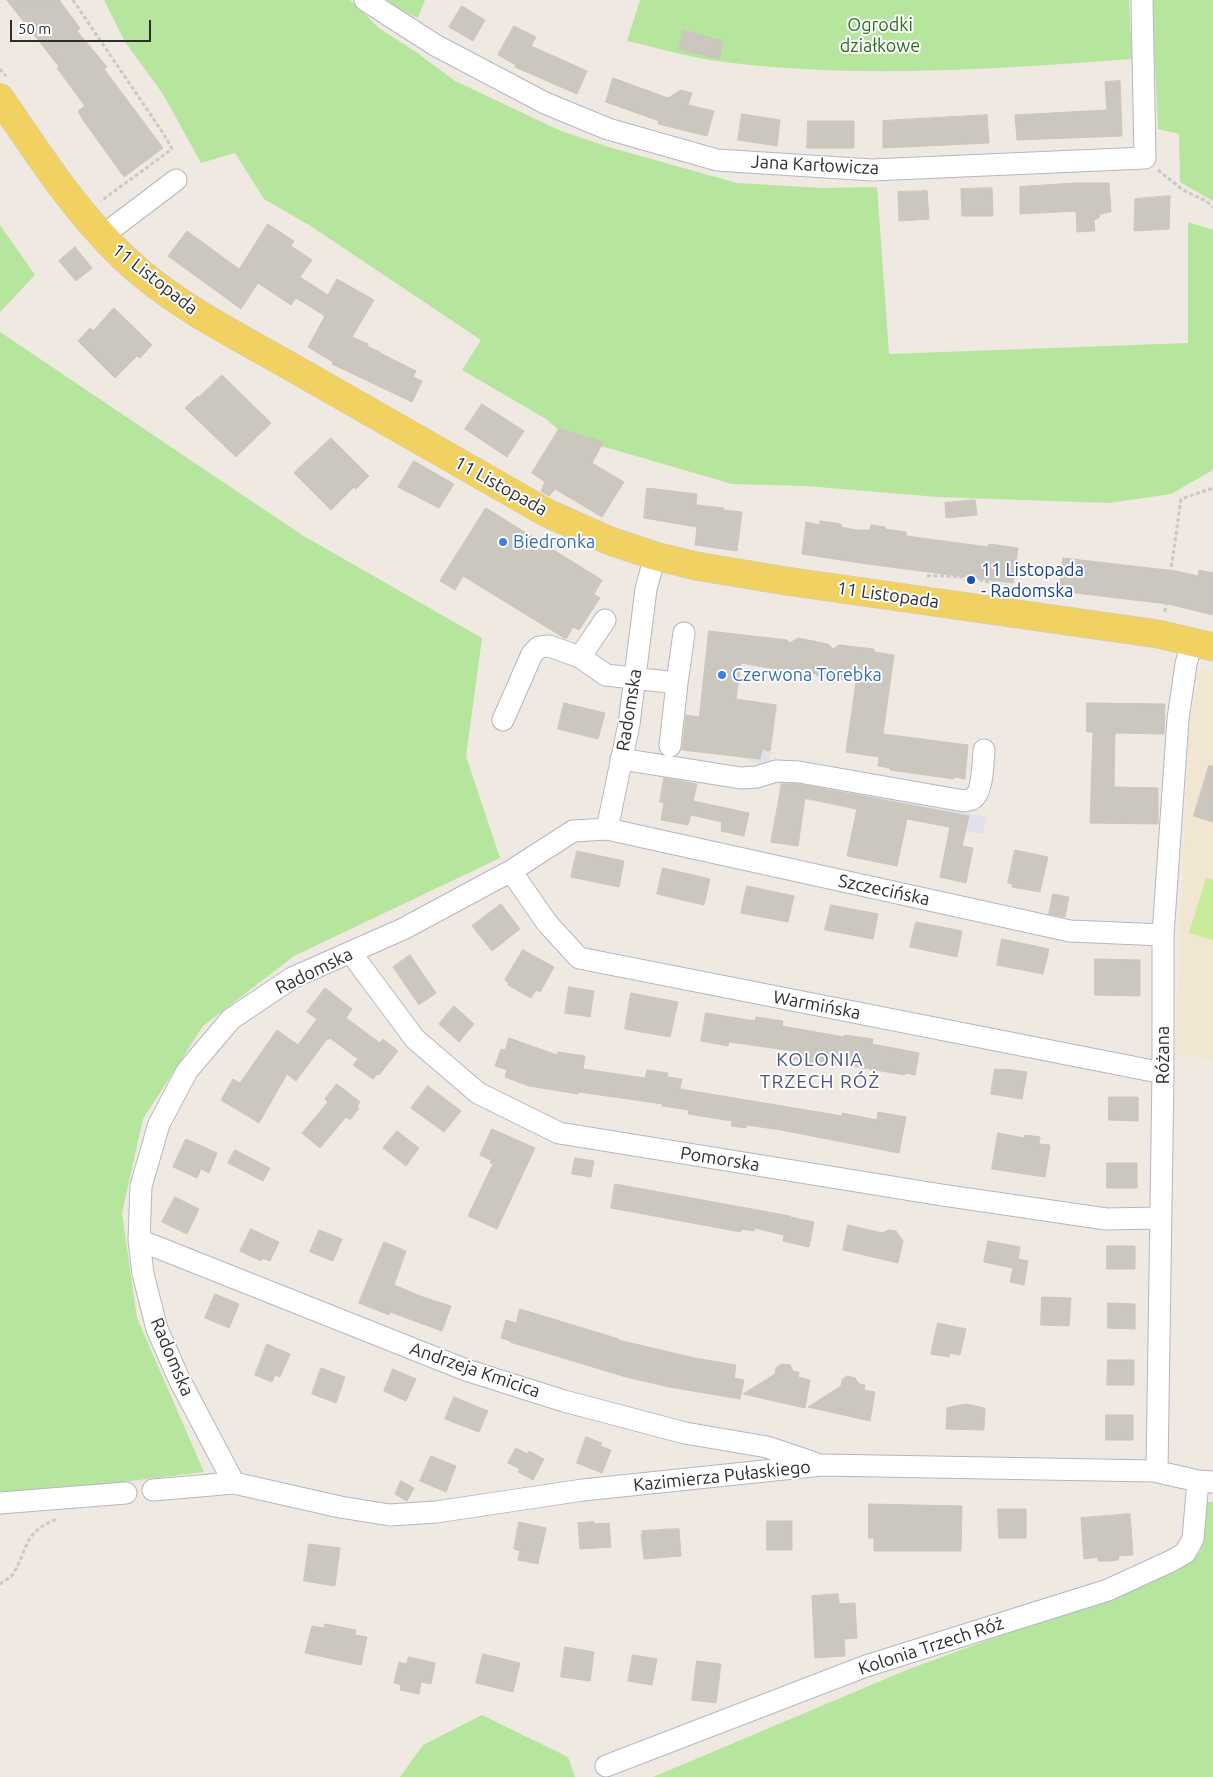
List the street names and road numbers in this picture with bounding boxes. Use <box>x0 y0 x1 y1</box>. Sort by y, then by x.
street label: Jana Karłowicza <box>750 151 880 179</box>
street label: 11 Listopada <box>108 239 202 319</box>
street label: 11 Listopada <box>451 452 551 520</box>
street label: 11 Listopada <box>836 577 940 613</box>
street label: Radomska <box>612 667 646 753</box>
street label: Szczecińska <box>836 870 932 910</box>
street label: Radomska <box>272 943 356 999</box>
street label: Warmińska <box>771 986 863 1024</box>
street label: Różana <box>1152 1026 1174 1084</box>
street label: Pomorska <box>679 1142 761 1176</box>
street label: Radomska <box>146 1315 198 1399</box>
street label: Andrzeja Kmicica <box>407 1338 543 1402</box>
street label: Kazimierza Pułaskiego <box>632 1456 812 1496</box>
street label: Kolonia Trzech Róż <box>856 1612 1006 1680</box>

